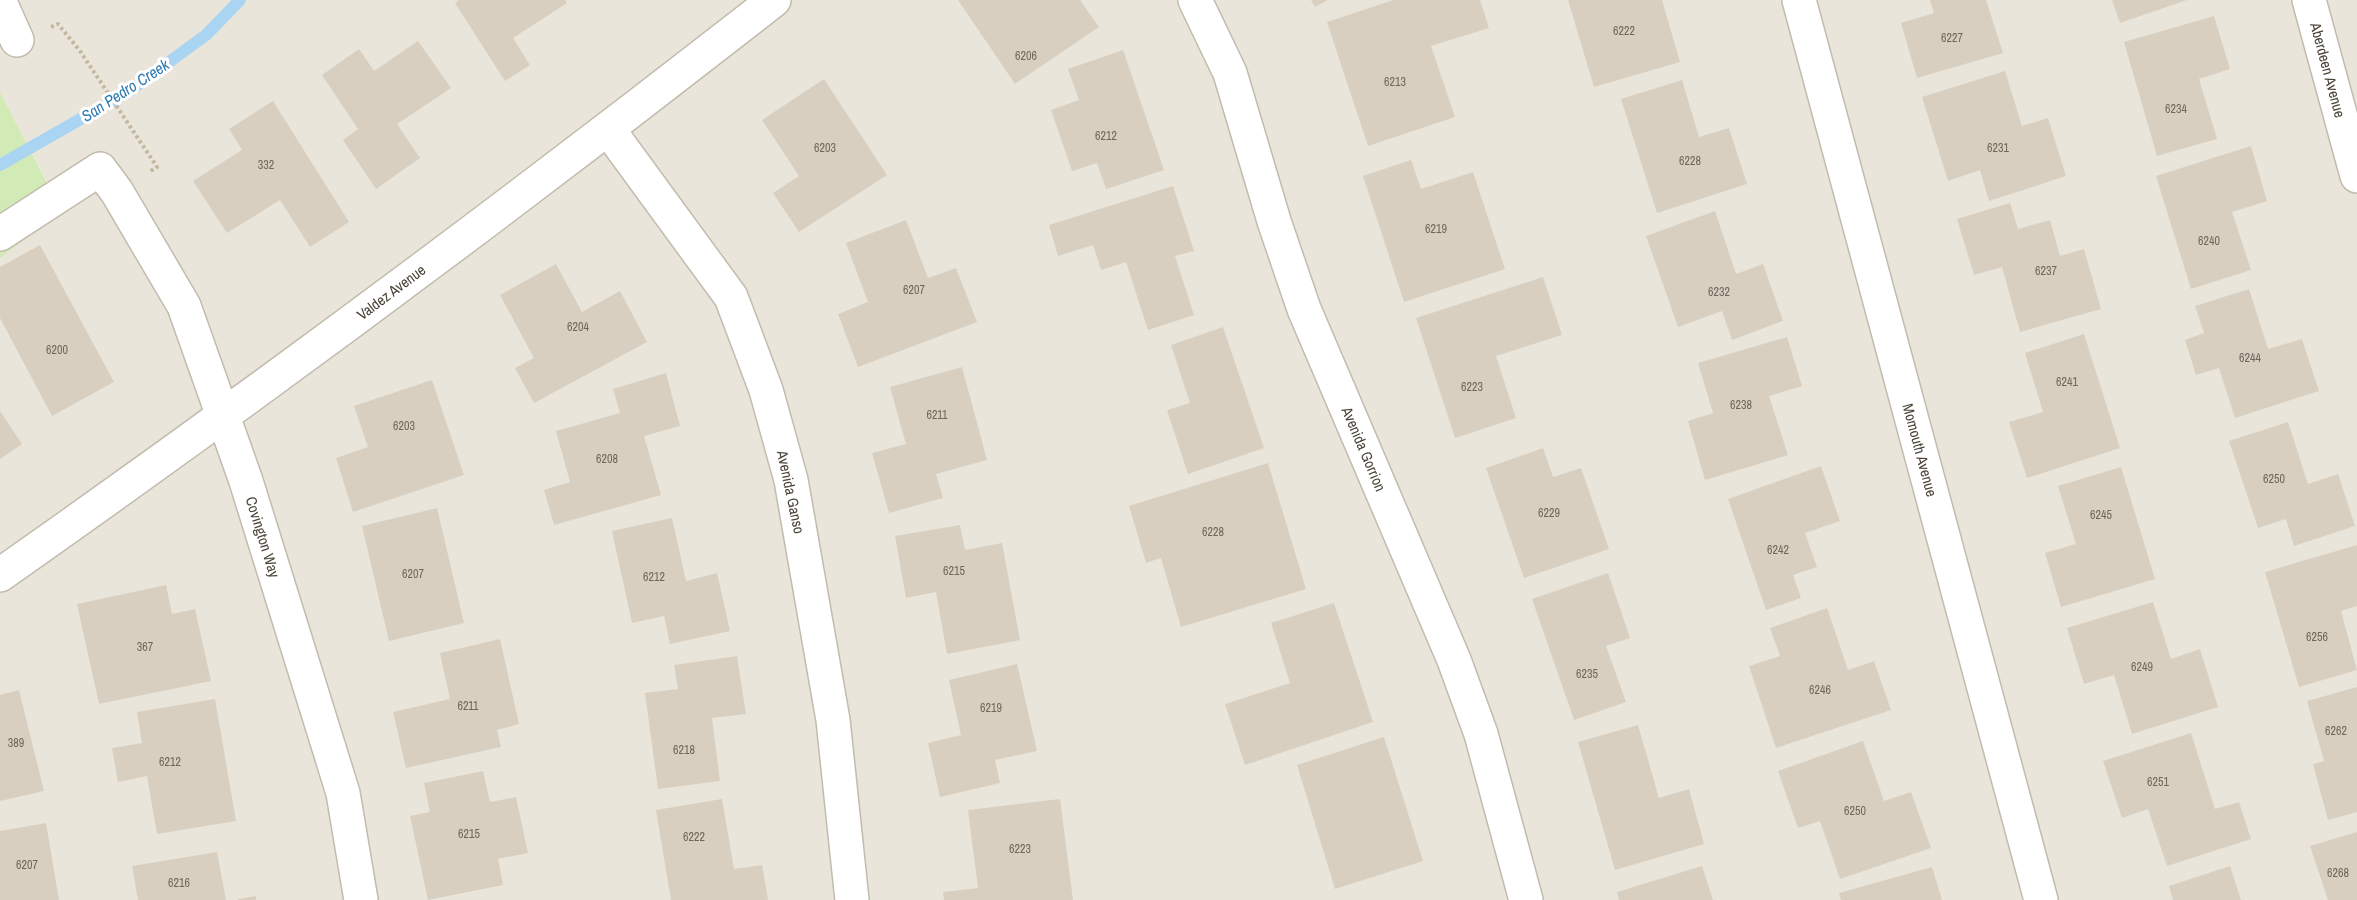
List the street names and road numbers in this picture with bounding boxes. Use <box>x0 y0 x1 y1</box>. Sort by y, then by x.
street label: Aberdeen Avenue <box>2305 19 2351 120</box>
street label: Valdez Avenue <box>352 259 430 325</box>
street label: Momouth Avenue <box>1897 401 1943 499</box>
street label: Avenida Gorrion <box>1336 403 1391 495</box>
street label: Avenida Ganso <box>772 447 810 536</box>
street label: Covington Way <box>241 494 286 581</box>

